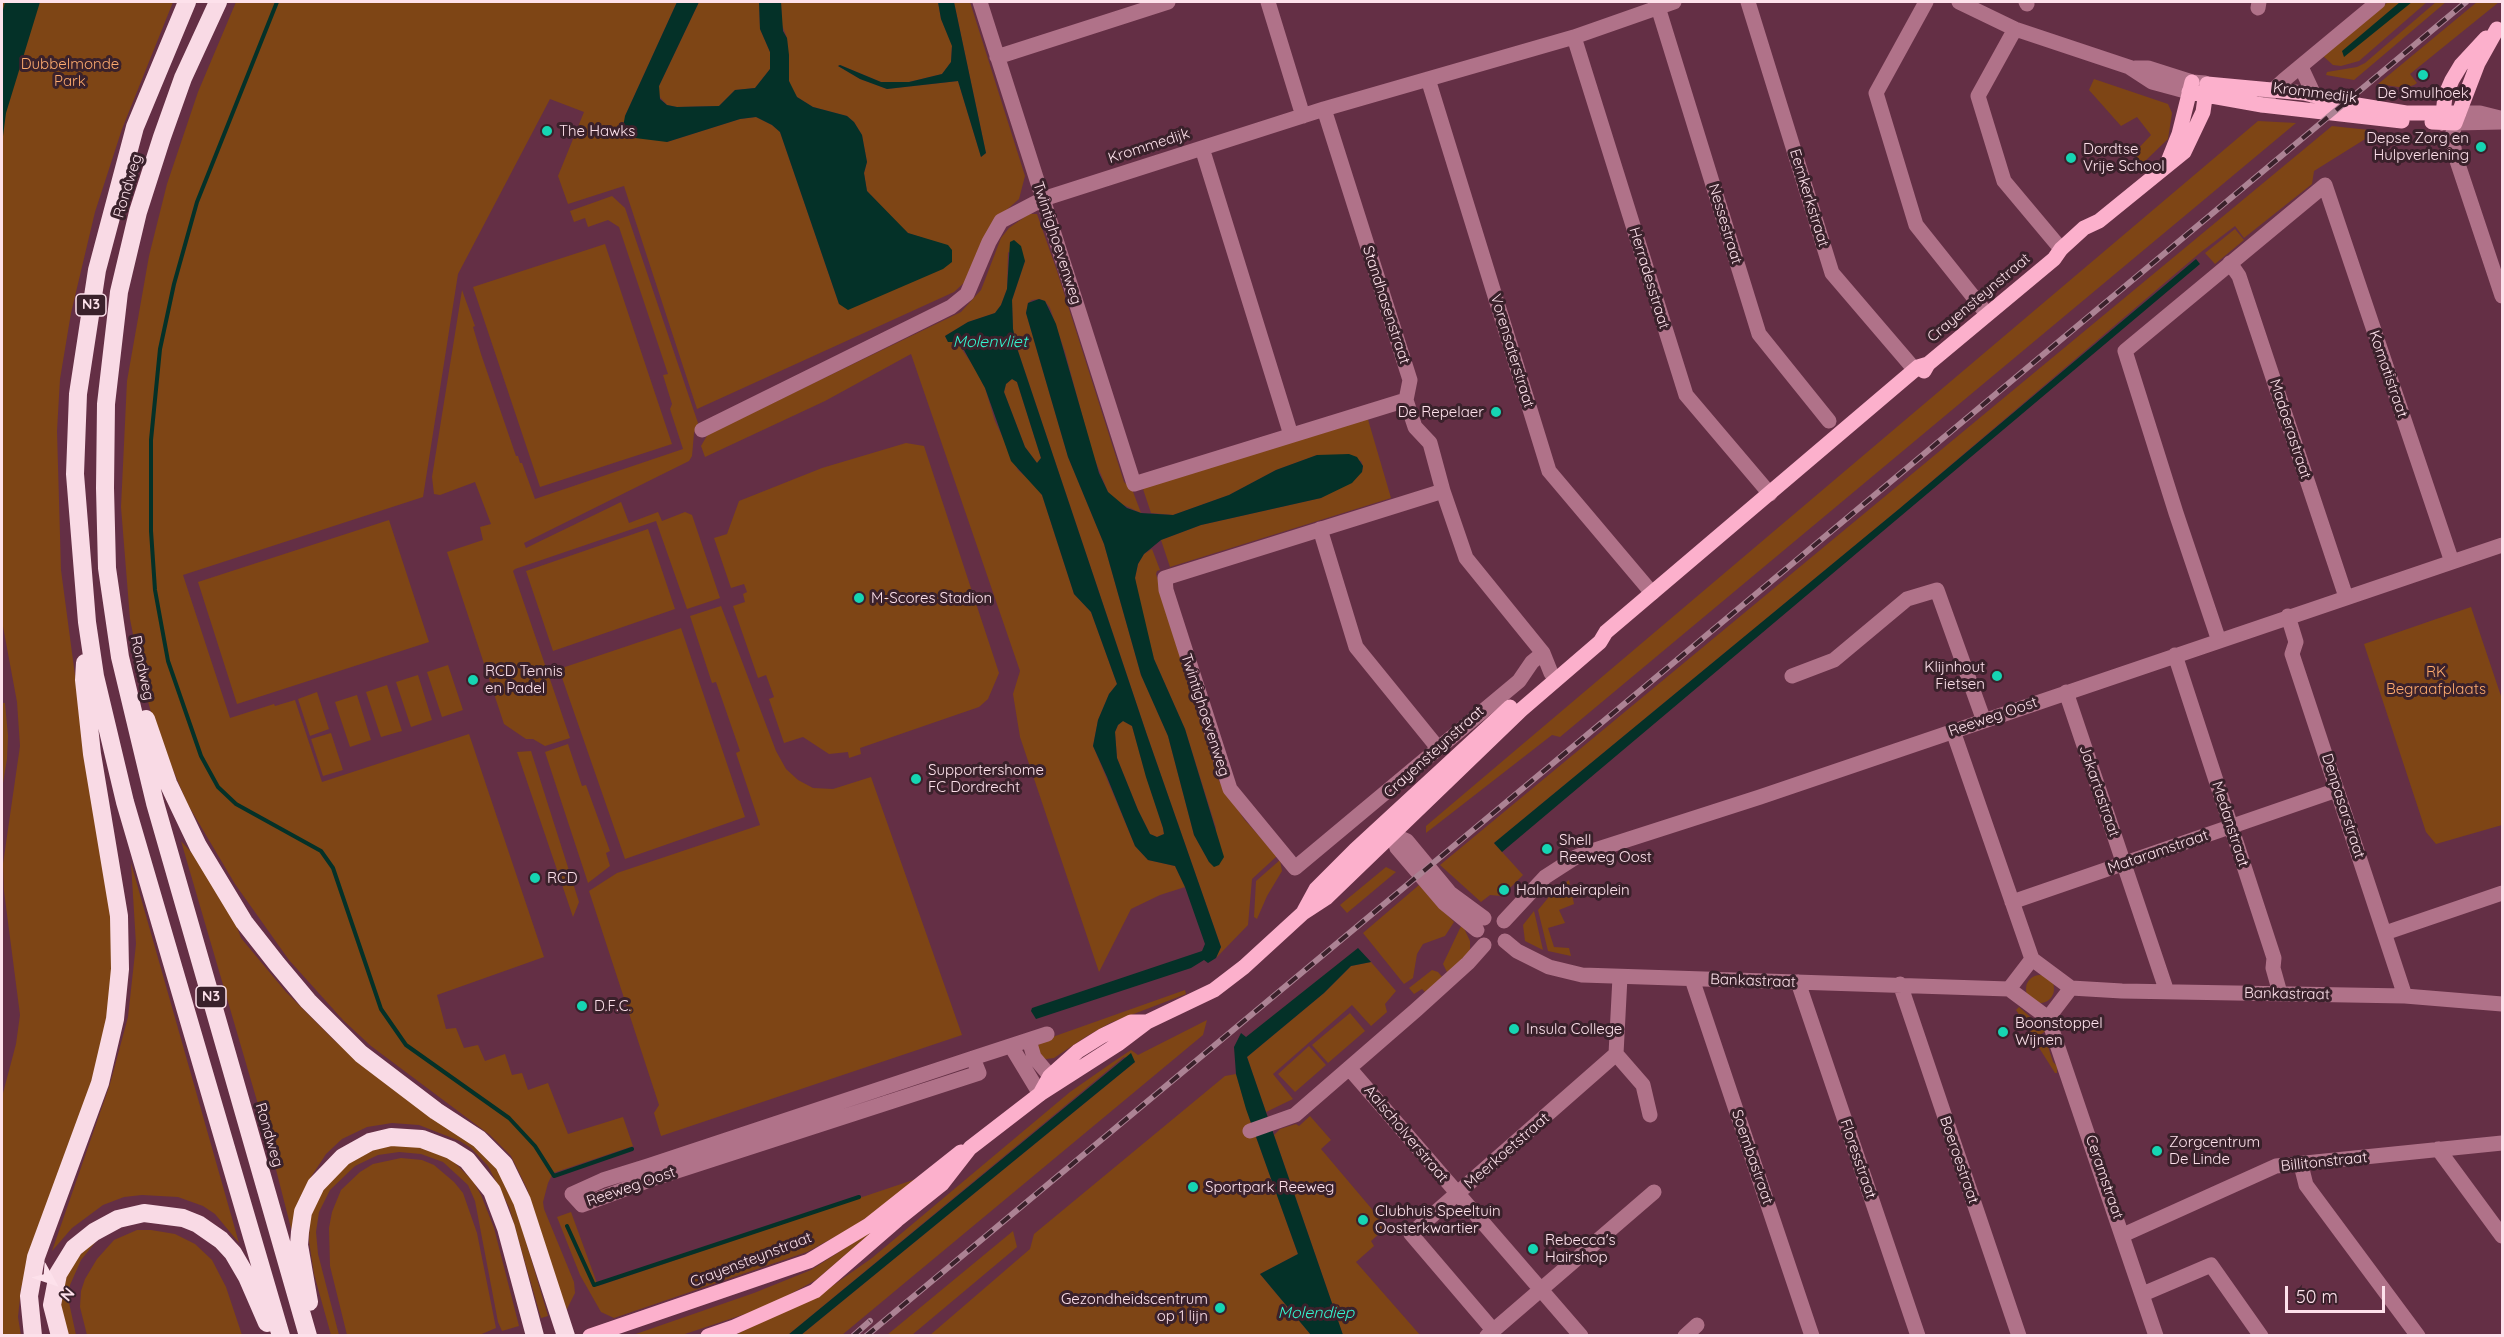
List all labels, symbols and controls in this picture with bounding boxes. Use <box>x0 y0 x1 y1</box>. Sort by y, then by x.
park label: Dubbelmonde Park <box>21 55 119 90</box>
marker: De Smulhoek <box>2416 68 2430 82</box>
street label: Krommedijk <box>2272 79 2358 107</box>
place label: De Smulhoek <box>2377 84 2469 102</box>
place label: The Hawks <box>559 122 635 140</box>
marker: The Hawks <box>540 124 554 138</box>
street label: Krommedijk <box>1106 124 1192 168</box>
place label: Depse Zorg en Hulpverlening <box>2366 129 2469 164</box>
place label: Dordtse Vrije School <box>2083 140 2165 175</box>
marker: Depse Zorg en Hulpverlening <box>2474 140 2488 154</box>
street label: Eemkerkstraat <box>1786 147 1832 249</box>
marker: Dordtse Vrije School <box>2064 151 2078 165</box>
street label: Rondweg <box>110 152 146 220</box>
street label: Twintighoevenweg <box>1029 179 1085 307</box>
street label: Nessestraat <box>1704 182 1746 266</box>
street label: Herradesstraat <box>1625 225 1673 331</box>
street label: Standhasenstraat <box>1358 244 1414 366</box>
street label: Crayensteynstraat <box>1924 250 2034 346</box>
street label: Vorensaterstraat <box>1486 292 1538 410</box>
road number: N3 <box>76 294 106 316</box>
street label: Komatistraat <box>2365 328 2411 420</box>
water label: Molenvliet <box>953 332 1027 352</box>
street label: Madoerastraat <box>2265 377 2315 481</box>
place label: De Repelaer <box>1398 403 1484 421</box>
marker: De Repelaer <box>1489 405 1503 419</box>
place label: M-Scores Stadion <box>871 589 992 607</box>
marker: M-Scores Stadion <box>852 591 866 605</box>
street label: Rondweg <box>126 634 158 702</box>
street label: Twintighoevenweg <box>1177 651 1233 779</box>
place label: Klijnhout Fietsen <box>1924 658 1985 693</box>
place label: RCD Tennis en Padel <box>485 662 563 697</box>
park label: RK Begraafplaats <box>2386 663 2486 698</box>
marker: Klijnhout Fietsen <box>1990 669 2004 683</box>
marker: RCD Tennis en Padel <box>466 673 480 687</box>
street label: Reeweg Oost <box>1946 693 2040 741</box>
street label: Crayensteynstraat <box>1380 702 1488 802</box>
street label: Jakartastraat <box>2075 743 2123 839</box>
street label: Denpasarstraat <box>2318 751 2368 861</box>
place label: Supportershome FC Dordrecht <box>928 761 1044 796</box>
marker: Supportershome FC Dordrecht <box>909 772 923 786</box>
street label: Medanstraat <box>2208 779 2252 869</box>
street label: Mataramstraat <box>2105 826 2211 878</box>
place label: Shell Reeweg Oost <box>1559 831 1652 866</box>
marker: Shell Reeweg Oost <box>1540 842 1554 856</box>
place label: RCD <box>547 869 577 887</box>
marker: RCD <box>528 871 542 885</box>
place label: Halmaheiraplein <box>1516 881 1630 899</box>
marker: Halmaheiraplein <box>1497 883 1511 897</box>
street label: Bankastraat <box>1710 971 1796 991</box>
street label: Bankastraat <box>2244 984 2330 1004</box>
road number: N3 <box>196 986 226 1008</box>
place label: D.F.C. <box>594 997 631 1015</box>
marker: D.F.C. <box>575 999 589 1013</box>
place label: Boonstoppel Wijnen <box>2015 1014 2103 1049</box>
place label: Insula College <box>1526 1020 1622 1038</box>
marker: Insula College <box>1507 1022 1521 1036</box>
marker: Boonstoppel Wijnen <box>1996 1025 2010 1039</box>
street label: Aalscholverstraat <box>1360 1082 1452 1186</box>
street label: Rondweg <box>251 1101 287 1169</box>
street label: Soembastraat <box>1727 1107 1777 1207</box>
street label: Meerkoetstraat <box>1461 1109 1553 1193</box>
street label: Boeroestraat <box>1936 1114 1982 1206</box>
street label: Floresstraat <box>1836 1117 1880 1201</box>
street label: Ceramstraat <box>2081 1133 2127 1221</box>
place label: Zorgcentrum De Linde <box>2169 1133 2260 1168</box>
marker: Zorgcentrum De Linde <box>2150 1144 2164 1158</box>
street label: Billitonstraat <box>2280 1149 2368 1175</box>
street label: Reeweg Oost <box>584 1163 678 1211</box>
place label: Sportpark Reeweg <box>1205 1178 1334 1196</box>
marker: Sportpark Reeweg <box>1186 1180 1200 1194</box>
place label: Clubhuis Speeltuin Oosterkwartier <box>1375 1202 1501 1237</box>
marker: Clubhuis Speeltuin Oosterkwartier <box>1356 1213 1370 1227</box>
street label: Crayensteynstraat <box>688 1229 814 1291</box>
place label: Rebecca's Hairshop <box>1545 1231 1616 1266</box>
marker: Rebecca's Hairshop <box>1526 1242 1540 1256</box>
north arrow <box>24 1253 84 1313</box>
scale bar <box>2288 1274 2388 1312</box>
text: N <box>56 1284 79 1305</box>
text: 50 m <box>2296 1285 2338 1308</box>
place label: Gezondheidscentrum op 1 lijn <box>1061 1290 1208 1325</box>
marker: Gezondheidscentrum op 1 lijn <box>1213 1301 1227 1315</box>
water label: Molendiep <box>1278 1303 1354 1323</box>

